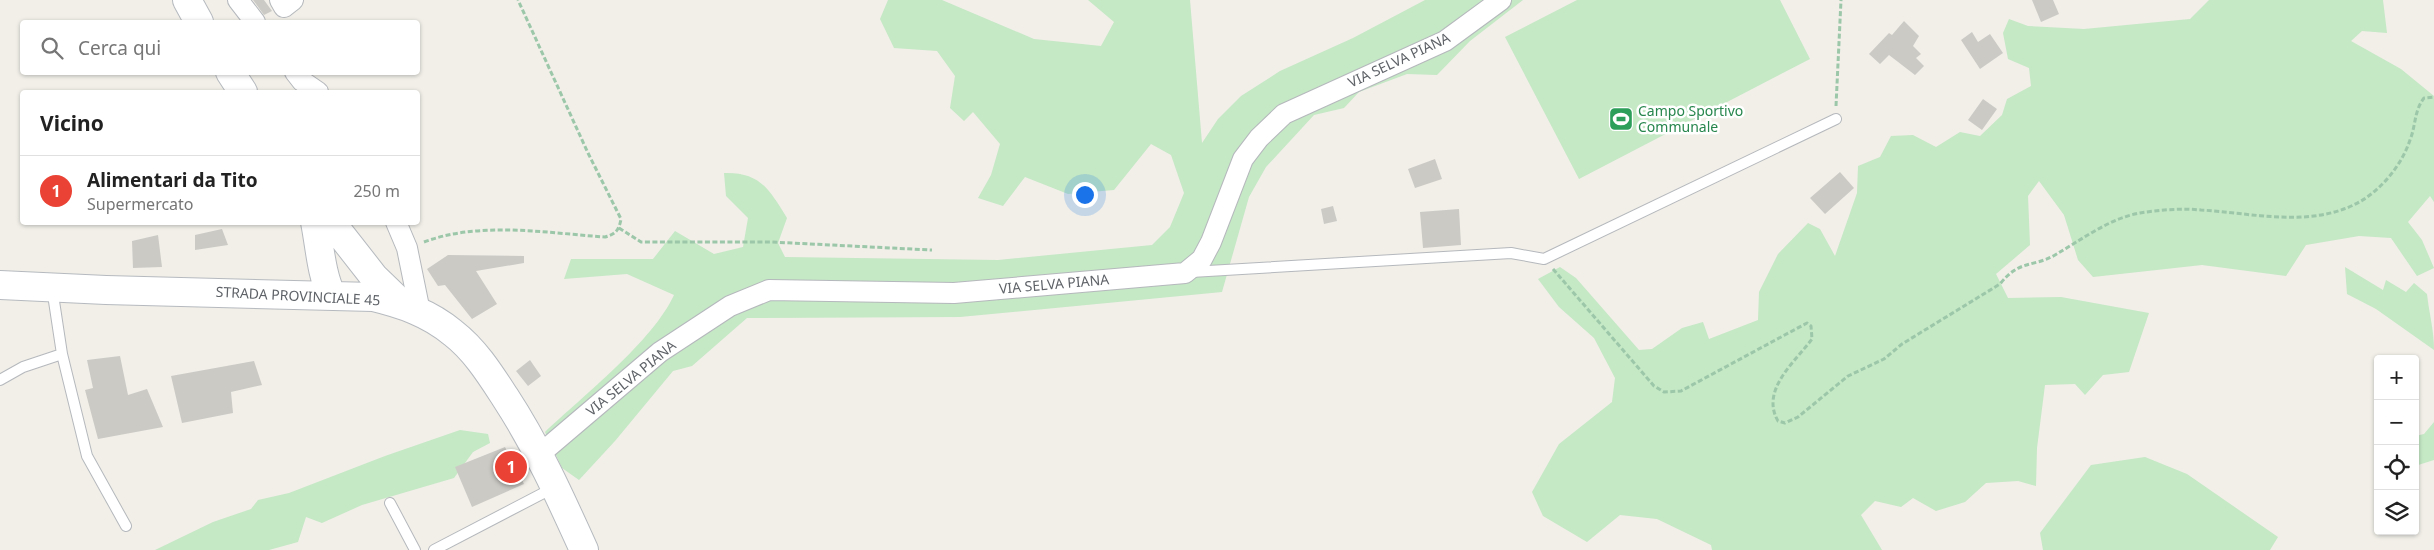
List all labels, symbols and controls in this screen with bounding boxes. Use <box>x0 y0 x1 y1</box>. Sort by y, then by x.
search box <box>20 20 420 75</box>
street label: VIA SELVA PIANA <box>1345 28 1453 91</box>
icon: search <box>38 34 66 62</box>
text: Cerca qui <box>78 35 161 61</box>
place label: Campo Sportivo Communale <box>1638 101 1743 136</box>
sports icon: Campo Sportivo Communale <box>1608 106 1634 132</box>
text: Vicino <box>40 109 104 137</box>
text: Alimentari da Tito <box>87 167 258 193</box>
text: 1 <box>51 180 61 202</box>
text: 250 m <box>353 180 400 202</box>
your location <box>1072 182 1098 208</box>
text: Supermercato <box>87 193 194 215</box>
street label: VIA SELVA PIANA <box>998 269 1110 298</box>
street label: STRADA PROVINCIALE 45 <box>215 282 381 309</box>
street label: VIA SELVA PIANA <box>582 335 680 420</box>
map controls <box>2374 355 2419 535</box>
button: + <box>2374 355 2419 400</box>
button: − <box>2374 400 2419 445</box>
button: locate <box>2374 445 2419 490</box>
pin: 1 <box>495 448 527 486</box>
button: layers <box>2374 490 2419 535</box>

